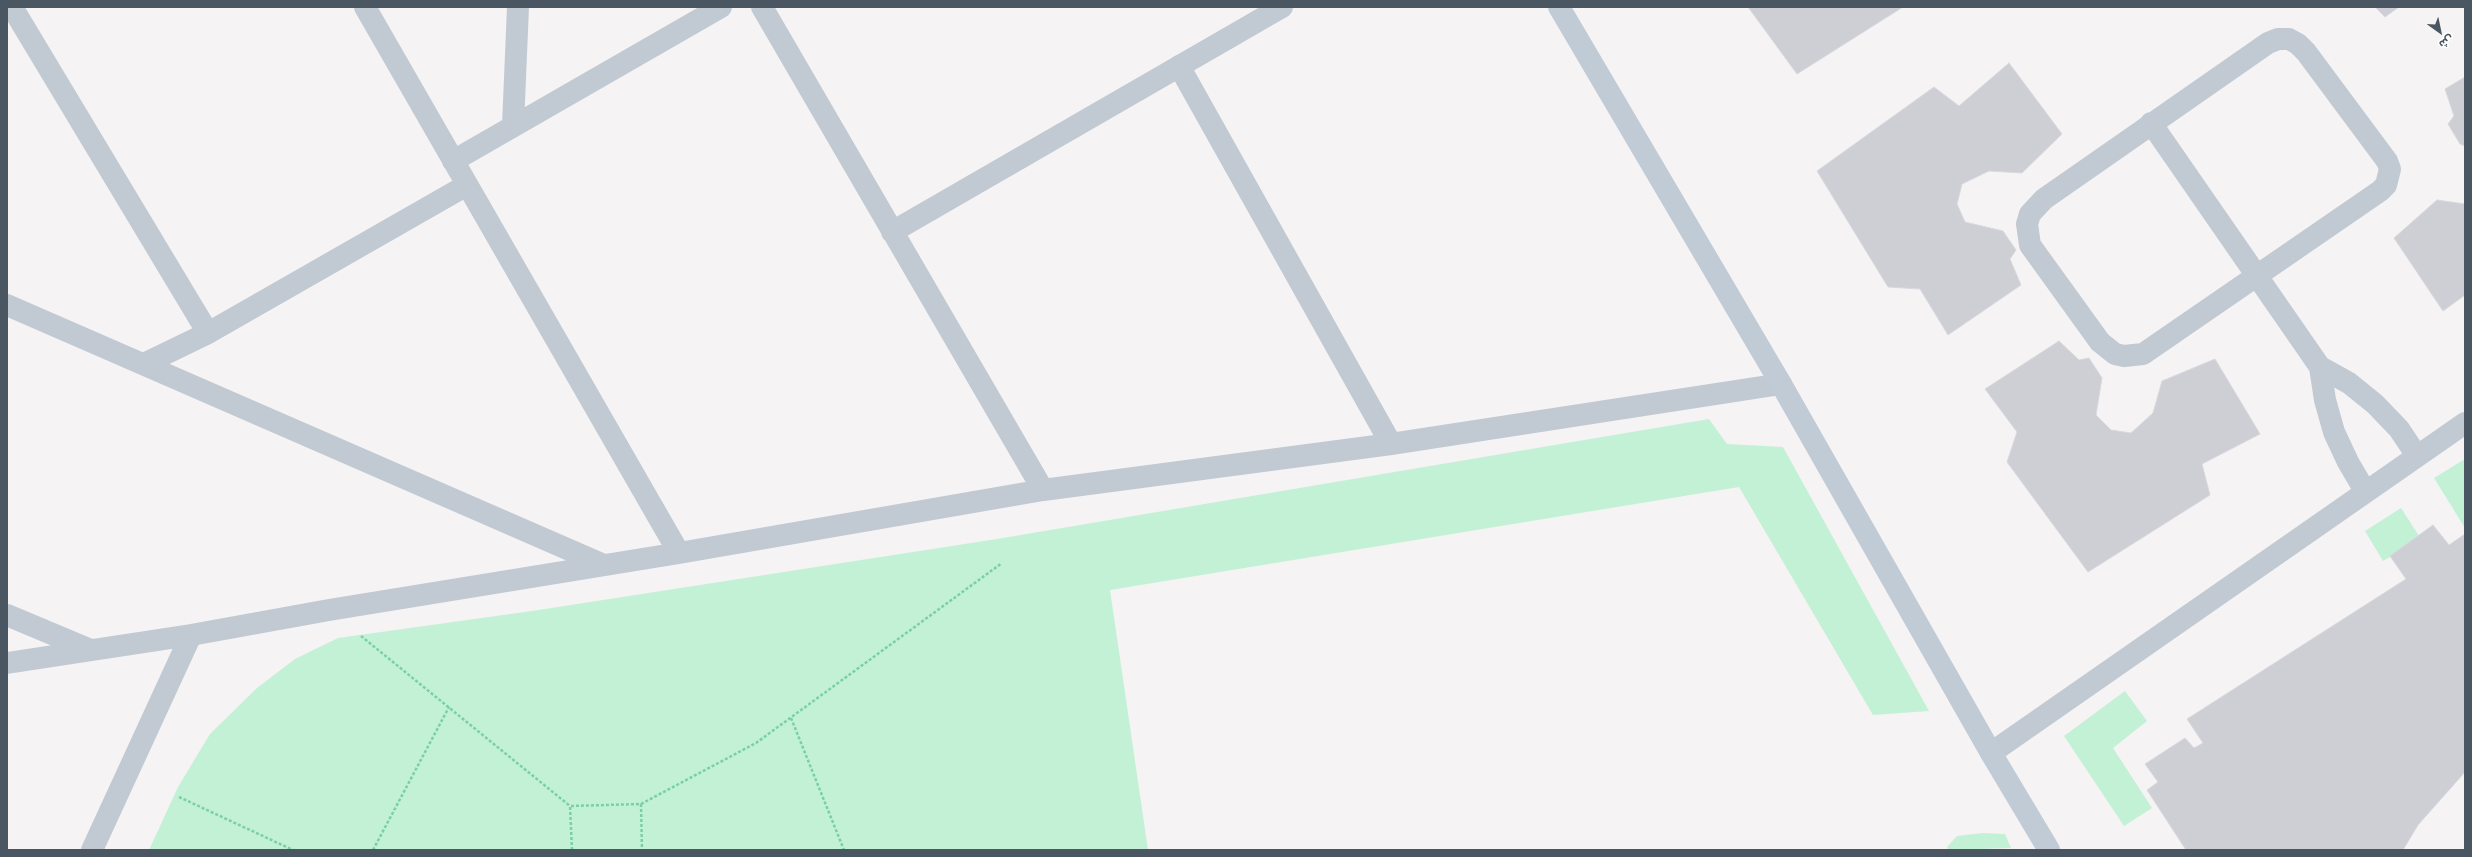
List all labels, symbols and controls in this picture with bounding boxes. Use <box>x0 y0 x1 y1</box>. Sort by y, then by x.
north arrow <box>2420 12 2460 52</box>
text: ش <box>2436 32 2457 52</box>

